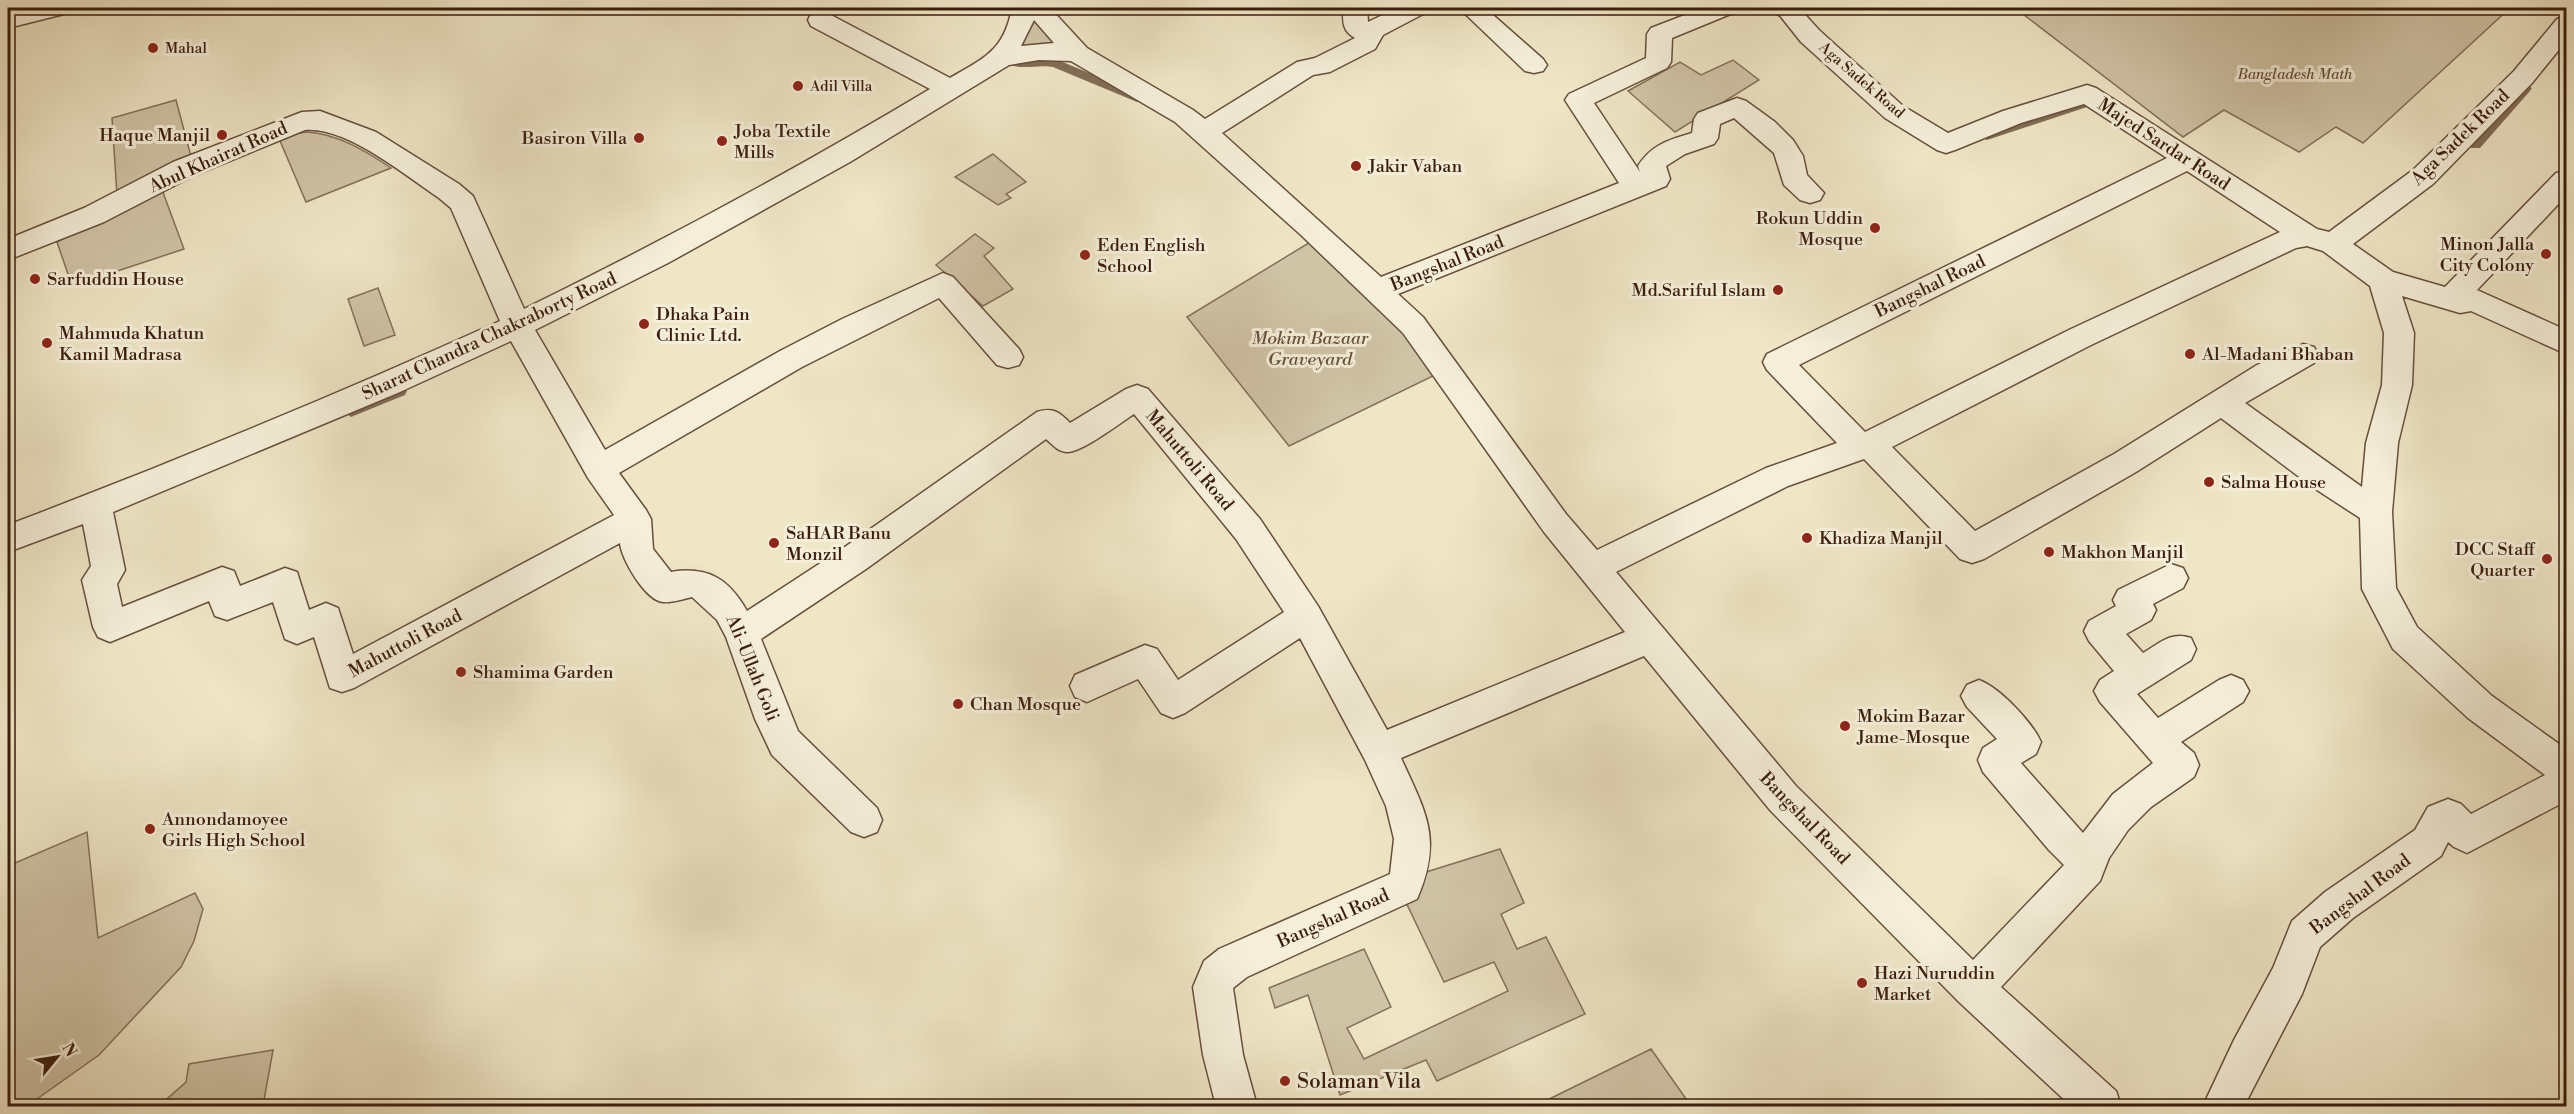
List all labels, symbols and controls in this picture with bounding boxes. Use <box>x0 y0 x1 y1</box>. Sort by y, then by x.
street label: Aga Sadek Road <box>1814 37 1909 123</box>
place label: Mahal <box>165 39 207 58</box>
marker: Mahal <box>146 41 160 55</box>
park label: Bangladesh Math <box>2237 65 2353 84</box>
place label: Adil Villa <box>809 77 873 96</box>
marker: Adil Villa <box>791 79 805 93</box>
street label: Aga Sadek Road <box>2405 84 2515 191</box>
street label: Majed Sardar Road <box>2093 93 2235 196</box>
street label: Abul Khairat Road <box>144 116 292 199</box>
place label: Joba Textile Mills <box>733 120 831 164</box>
place label: Haque Manjil <box>99 124 211 147</box>
place label: Basiron Villa <box>521 127 628 150</box>
marker: Haque Manjil <box>215 128 229 142</box>
marker: Basiron Villa <box>632 131 646 145</box>
marker: Joba Textile Mills <box>715 134 729 148</box>
place label: Jakir Vaban <box>1367 155 1462 178</box>
marker: Jakir Vaban <box>1349 159 1363 173</box>
place label: Rokun Uddin Mosque <box>1756 207 1863 251</box>
marker: Rokun Uddin Mosque <box>1868 221 1882 235</box>
street label: Bangshal Road <box>1386 230 1508 297</box>
place label: Minon Jalla City Colony <box>2440 233 2535 277</box>
place label: Eden English School <box>1097 234 1206 278</box>
marker: Minon Jalla City Colony <box>2539 247 2553 261</box>
marker: Eden English School <box>1078 248 1092 262</box>
street label: Bangshal Road <box>1870 249 1990 324</box>
street label: Sharat Chandra Chakraborty Road <box>358 267 621 406</box>
place label: Sarfuddin House <box>47 268 184 291</box>
marker: Sarfuddin House <box>28 272 42 286</box>
place label: Md.Sariful Islam <box>1632 279 1766 302</box>
marker: Md.Sariful Islam <box>1771 283 1785 297</box>
place label: Dhaka Pain Clinic Ltd. <box>656 303 750 347</box>
marker: Dhaka Pain Clinic Ltd. <box>637 317 651 331</box>
place label: Mahmuda Khatun Kamil Madrasa <box>59 322 204 366</box>
park label: Mokim Bazaar Graveyard <box>1252 327 1369 371</box>
marker: Mahmuda Khatun Kamil Madrasa <box>40 336 54 350</box>
place label: Al-Madani Bhaban <box>2201 343 2354 366</box>
marker: Al-Madani Bhaban <box>2183 347 2197 361</box>
street label: Mahuttoli Road <box>1141 405 1239 516</box>
place label: Salma House <box>2221 471 2326 494</box>
marker: Salma House <box>2202 475 2216 489</box>
place label: SaHAR Banu Monzil <box>786 522 892 566</box>
place label: Khadiza Manjil <box>1819 527 1943 550</box>
marker: Khadiza Manjil <box>1800 531 1814 545</box>
marker: SaHAR Banu Monzil <box>767 536 781 550</box>
place label: DCC Staff Quarter <box>2455 538 2536 582</box>
place label: Makhon Manjil <box>2061 541 2184 564</box>
marker: Makhon Manjil <box>2042 545 2056 559</box>
marker: DCC Staff Quarter <box>2540 552 2554 566</box>
street label: Mahuttoli Road <box>344 603 467 683</box>
street label: Ali-Ullah Goli <box>720 611 784 725</box>
place label: Shamima Garden <box>473 661 614 684</box>
marker: Shamima Garden <box>454 665 468 679</box>
place label: Chan Mosque <box>970 693 1081 716</box>
marker: Chan Mosque <box>951 697 965 711</box>
place label: Mokim Bazar Jame-Mosque <box>1856 705 1970 749</box>
marker: Mokim Bazar Jame-Mosque <box>1838 719 1852 733</box>
street label: Bangshal Road <box>1754 766 1855 870</box>
place label: Annondamoyee Girls High School <box>161 808 306 852</box>
marker: Annondamoyee Girls High School <box>143 822 157 836</box>
street label: Bangshal Road <box>2305 849 2416 940</box>
street label: Bangshal Road <box>1273 883 1394 954</box>
place label: Hazi Nuruddin Market <box>1874 962 1995 1006</box>
marker: Hazi Nuruddin Market <box>1855 976 1869 990</box>
north arrow <box>27 1027 87 1087</box>
text: N <box>57 1040 81 1061</box>
place label: Solaman Vila <box>1297 1069 1422 1095</box>
marker: Solaman Vila <box>1278 1074 1292 1088</box>

